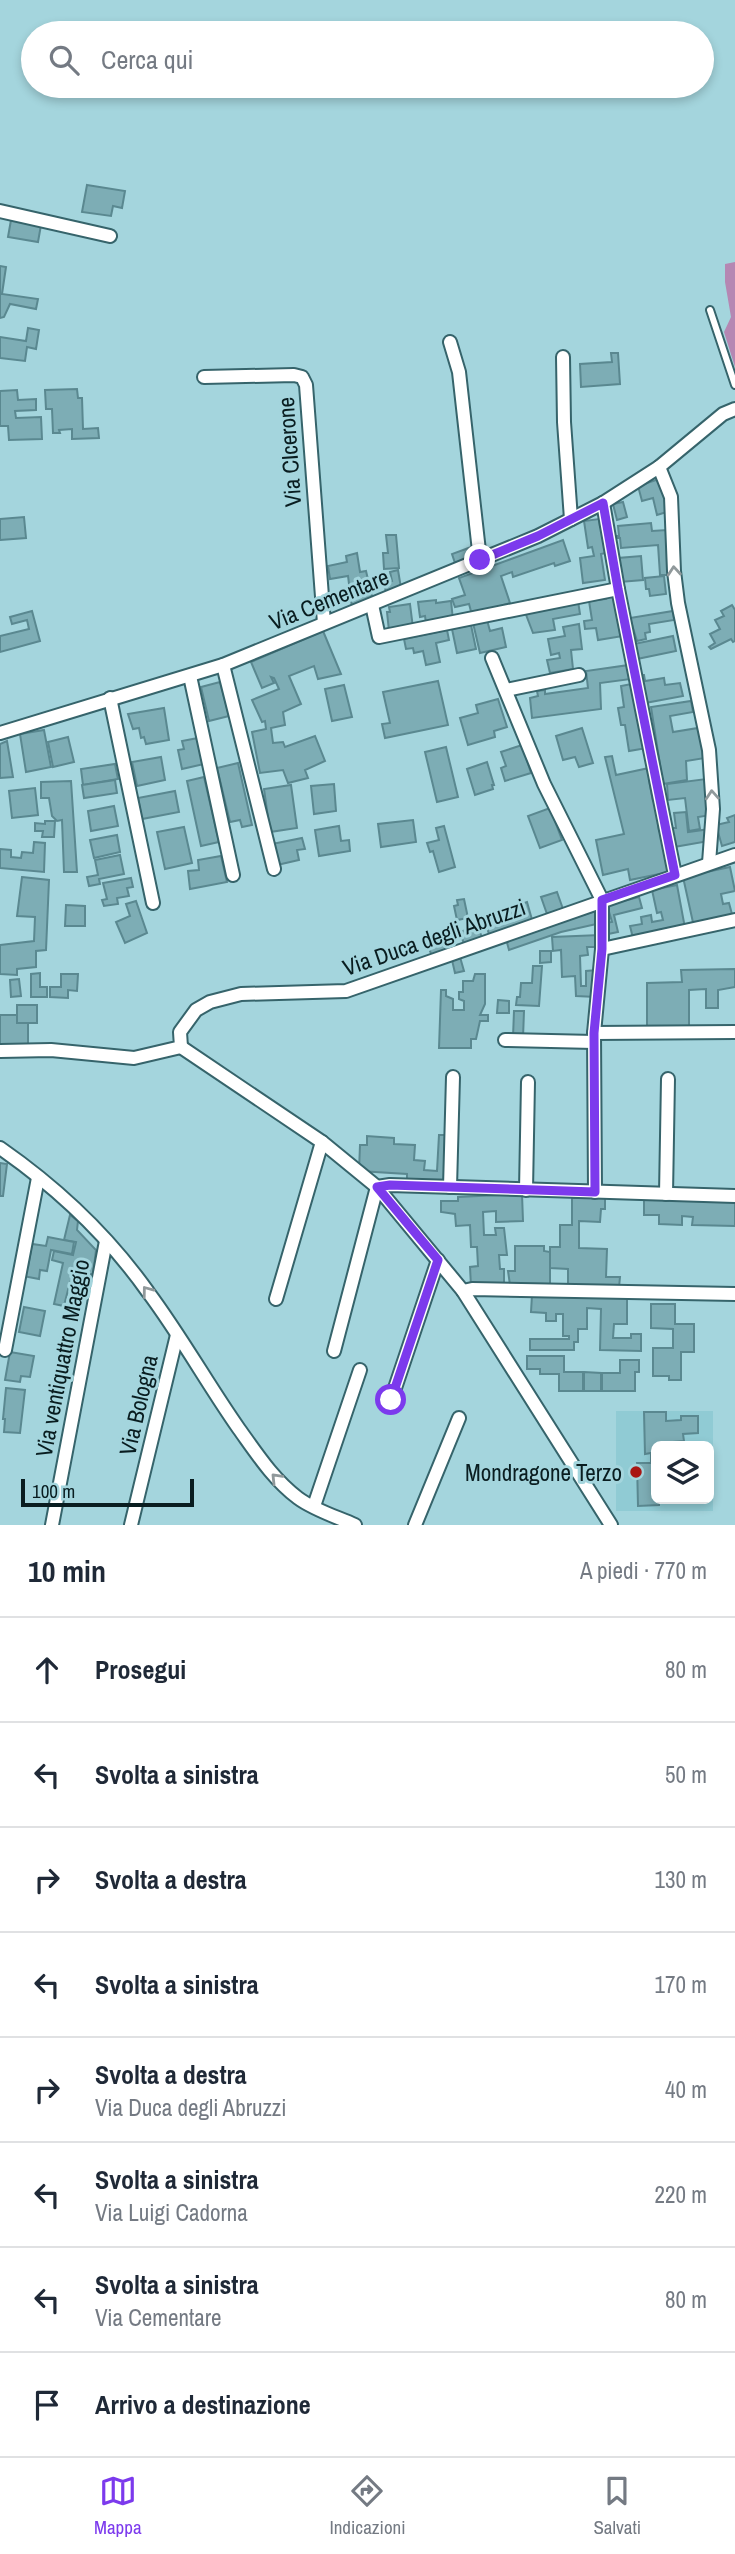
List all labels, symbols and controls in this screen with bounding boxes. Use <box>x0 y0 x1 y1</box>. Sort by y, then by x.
search box <box>21 21 714 98</box>
icon: search <box>45 41 83 79</box>
text: Cerca qui <box>101 42 193 77</box>
street label: Via CIcerone <box>270 396 308 508</box>
route end <box>464 544 495 575</box>
street label: Via Cementare <box>265 561 393 637</box>
one-way arrow <box>667 565 682 576</box>
one-way arrow <box>705 789 720 800</box>
street label: Via Duca degli Abruzzi <box>338 891 530 983</box>
street label: Via ventiquattro Maggio <box>28 1256 96 1460</box>
one-way arrow <box>143 1286 155 1299</box>
street label: Via Bologna <box>111 1351 165 1458</box>
route start <box>375 1384 406 1415</box>
map controls <box>651 1441 714 1504</box>
button: layers <box>651 1441 714 1504</box>
place label: Mondragone Terzo <box>465 1457 622 1488</box>
marker: Mondragone Terzo <box>628 1464 644 1480</box>
one-way arrow <box>272 1473 285 1486</box>
scale bar <box>21 1476 194 1508</box>
text: 100 m <box>32 1478 75 1504</box>
text: 10 min <box>28 1551 106 1591</box>
text: A piedi · 770 m <box>580 1555 707 1586</box>
icon: ahead <box>28 1651 66 1689</box>
text: Prosegui <box>95 1652 186 1687</box>
text: 80 m <box>665 1654 707 1685</box>
icon: left <box>28 1756 66 1794</box>
text: Svolta a sinistra <box>95 1757 259 1792</box>
text: 50 m <box>665 1759 707 1790</box>
icon: right <box>28 1861 66 1899</box>
text: Svolta a destra <box>95 1862 247 1897</box>
text: 130 m <box>655 1864 707 1895</box>
icon: left <box>28 1966 66 2004</box>
text: Svolta a sinistra <box>95 1967 259 2002</box>
text: 170 m <box>655 1969 707 2000</box>
text: Svolta a destra <box>95 2057 247 2092</box>
icon: right <box>28 2071 66 2109</box>
text: 40 m <box>665 2074 707 2105</box>
text: Via Duca degli Abruzzi <box>95 2092 287 2123</box>
text: Svolta a sinistra <box>95 2162 259 2197</box>
icon: left <box>28 2176 66 2214</box>
text: 220 m <box>655 2179 707 2210</box>
text: Via Luigi Cadorna <box>95 2197 248 2228</box>
text: Svolta a sinistra <box>95 2267 259 2302</box>
icon: left <box>28 2281 66 2319</box>
text: 80 m <box>665 2284 707 2315</box>
text: Via Cementare <box>95 2302 222 2333</box>
icon: arrive <box>28 2386 66 2424</box>
text: Arrivo a destinazione <box>95 2387 311 2422</box>
tab: Mappa <box>94 2472 142 2540</box>
tab: Indicazioni <box>329 2472 406 2540</box>
tab: Salvati <box>593 2472 641 2540</box>

